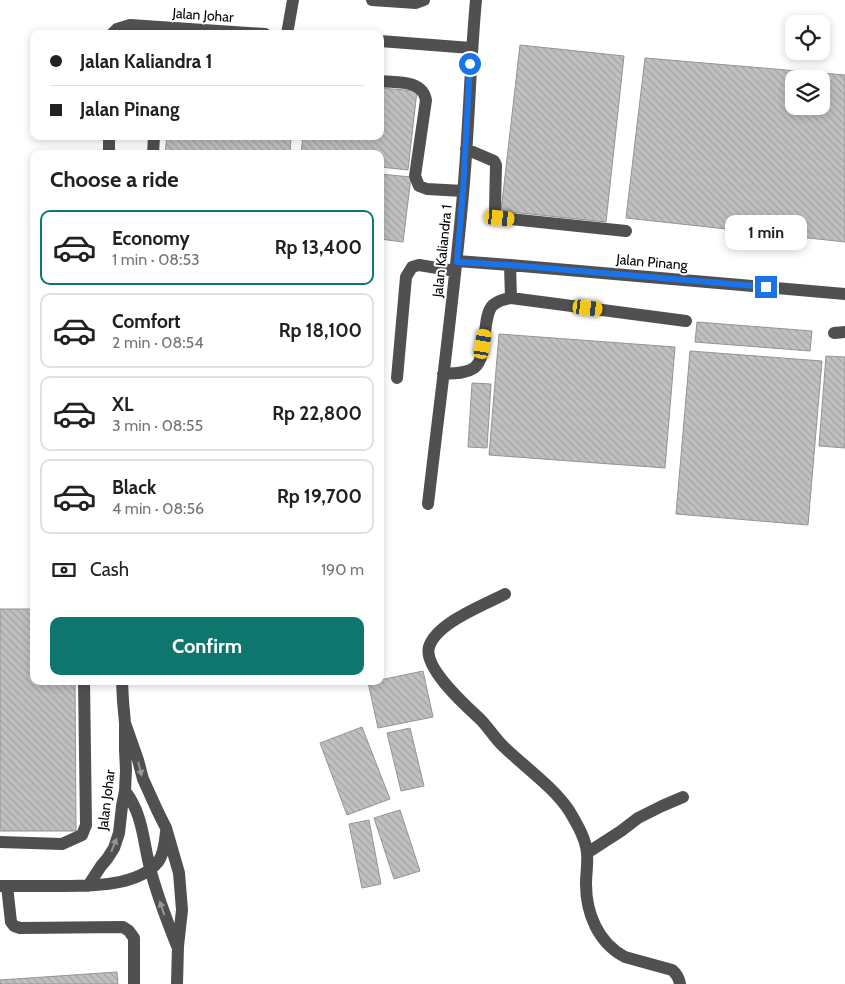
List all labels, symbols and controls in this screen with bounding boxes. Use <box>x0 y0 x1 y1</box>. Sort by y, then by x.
street label: Jalan Johar <box>171 4 235 26</box>
map controls <box>785 15 830 115</box>
button: locate <box>785 15 830 60</box>
text: Jalan Kaliandra 1 <box>80 50 212 73</box>
route start <box>459 53 481 75</box>
button: layers <box>785 70 830 115</box>
text: Jalan Pinang <box>80 98 180 121</box>
text: Choose a ride <box>50 166 179 193</box>
street label: Jalan Kaliandra 1 <box>428 204 456 299</box>
car <box>484 209 515 227</box>
callout: 1 min <box>725 214 807 250</box>
text: 1 min <box>748 223 784 242</box>
icon: car <box>52 225 97 270</box>
text: Economy <box>112 227 190 250</box>
text: Rp 13,400 <box>275 236 362 259</box>
text: 1 min · 08:53 <box>112 250 200 269</box>
street label: Jalan Pinang <box>615 250 689 274</box>
route end <box>755 276 777 298</box>
car <box>572 299 603 317</box>
icon: car <box>52 308 97 353</box>
text: Comfort <box>112 310 181 333</box>
text: Rp 18,100 <box>279 319 362 342</box>
car <box>473 328 492 360</box>
text: 2 min · 08:54 <box>112 333 203 352</box>
icon: car <box>52 391 97 436</box>
text: XL <box>112 393 133 416</box>
text: Rp 22,800 <box>272 402 362 425</box>
text: 3 min · 08:55 <box>112 416 203 435</box>
icon: car <box>52 474 97 519</box>
text: Black <box>112 476 156 499</box>
text: Rp 19,700 <box>277 485 362 508</box>
text: 4 min · 08:56 <box>112 499 204 518</box>
icon: cash <box>50 556 78 584</box>
text: Cash <box>90 558 129 581</box>
text: 190 m <box>321 560 364 579</box>
button: Confirm <box>50 617 364 675</box>
one-way arrow <box>136 762 144 777</box>
street label: Jalan Johar <box>93 768 119 832</box>
one-way arrow <box>110 837 118 852</box>
one-way arrow <box>158 901 165 916</box>

